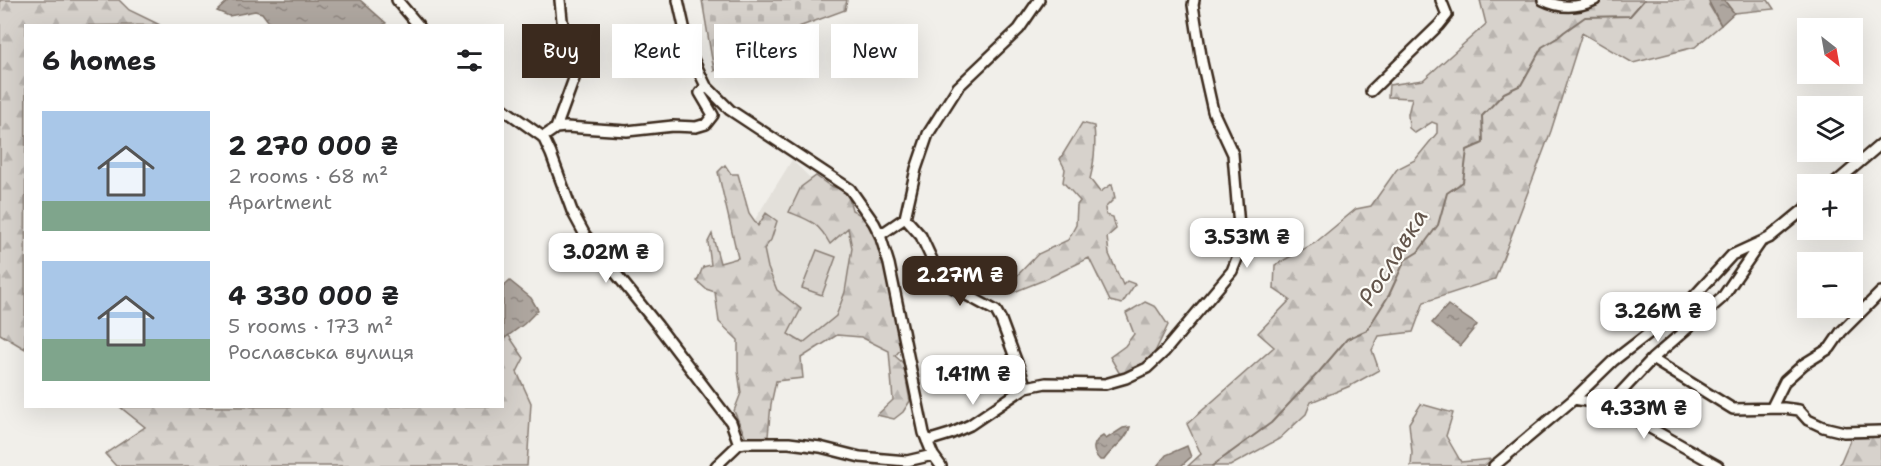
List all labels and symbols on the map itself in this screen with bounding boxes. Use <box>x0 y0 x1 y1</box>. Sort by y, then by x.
north arrow <box>1797 18 1863 84</box>
water label: Рославка <box>1351 202 1435 312</box>
pin: 3.53M ₴ <box>1192 218 1302 269</box>
pin: 3.02M ₴ <box>551 233 661 284</box>
pin: 2.27M ₴ <box>905 256 1015 307</box>
pin: 3.26M ₴ <box>1603 292 1713 343</box>
pin: 1.41M ₴ <box>918 355 1028 406</box>
pin: 4.33M ₴ <box>1589 389 1699 440</box>

